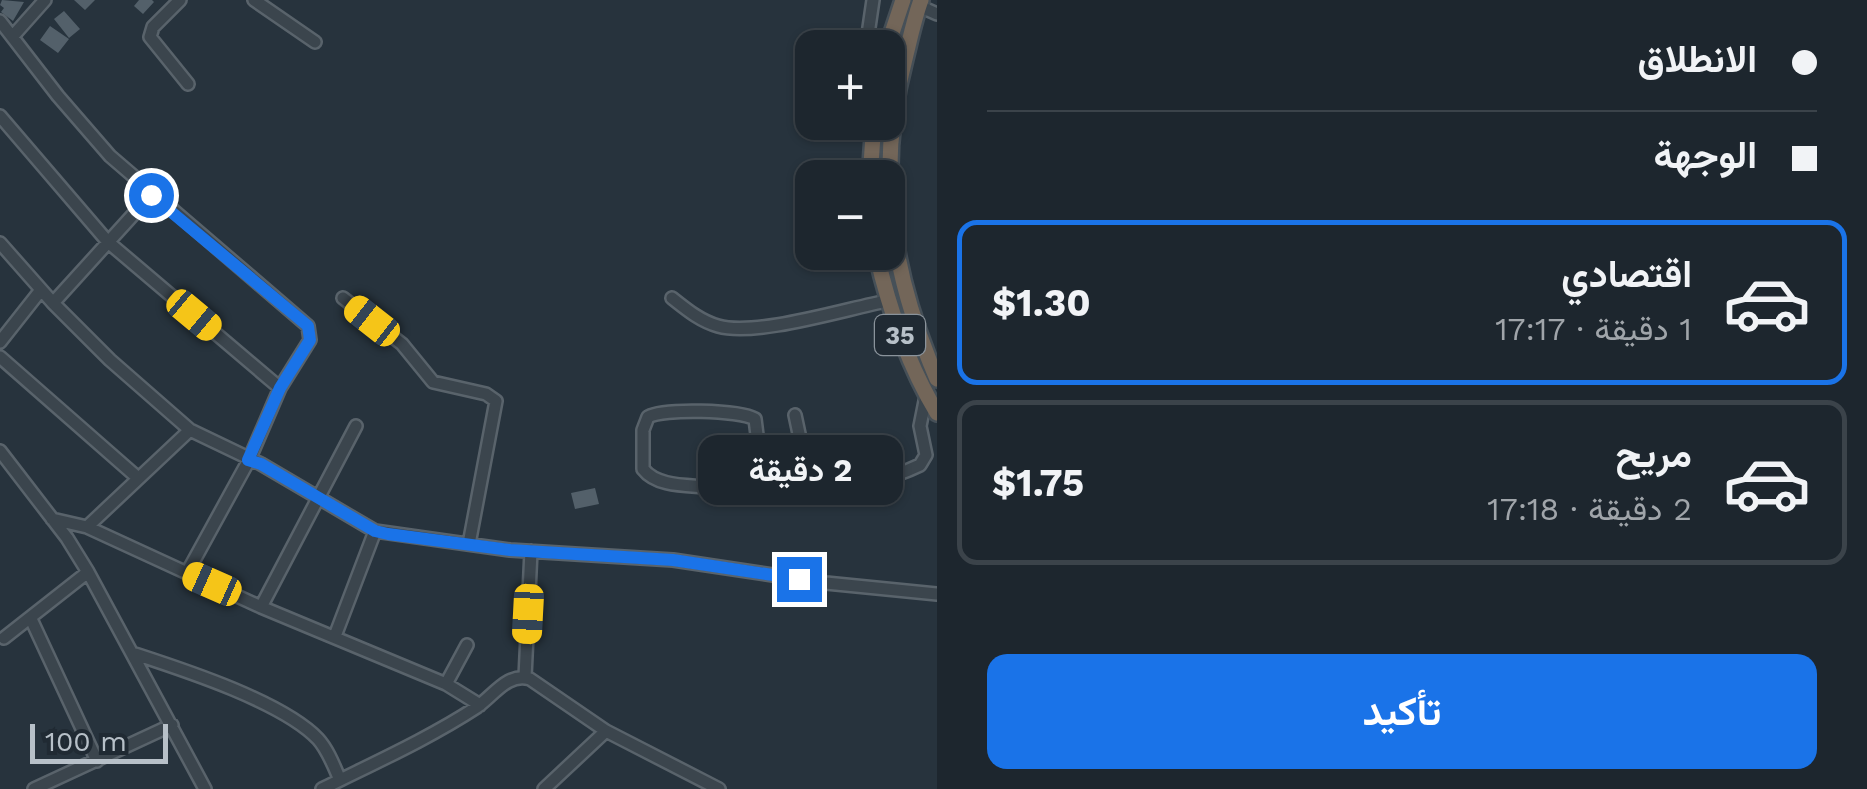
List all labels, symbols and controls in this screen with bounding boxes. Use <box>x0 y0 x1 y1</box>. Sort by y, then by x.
map controls <box>795 30 905 270</box>
button: + <box>795 30 905 140</box>
text: الانطلاق <box>1638 37 1757 81</box>
text: الوجهة <box>1654 133 1757 177</box>
button: − <box>795 160 905 270</box>
route start <box>129 173 174 218</box>
text: اقتصادي <box>1561 252 1692 296</box>
icon: car <box>1722 258 1812 348</box>
text: $1.30 <box>992 281 1091 325</box>
car <box>161 284 227 346</box>
car <box>339 291 405 351</box>
text: 1 دقيقة · 17:17 <box>1495 310 1692 348</box>
road number: 35 <box>875 315 925 355</box>
text: مريح <box>1616 432 1692 476</box>
callout: 2 دقيقة <box>696 434 902 504</box>
icon: car <box>1722 438 1812 528</box>
text: 2 دقيقة <box>749 451 852 489</box>
text: $1.75 <box>992 461 1084 505</box>
text: 2 دقيقة · 17:18 <box>1487 490 1692 528</box>
route end <box>777 557 822 602</box>
car <box>178 558 246 610</box>
car <box>511 583 545 645</box>
button: تأكيد <box>987 654 1817 769</box>
scale bar <box>30 719 168 764</box>
text: 100 m <box>45 725 127 758</box>

